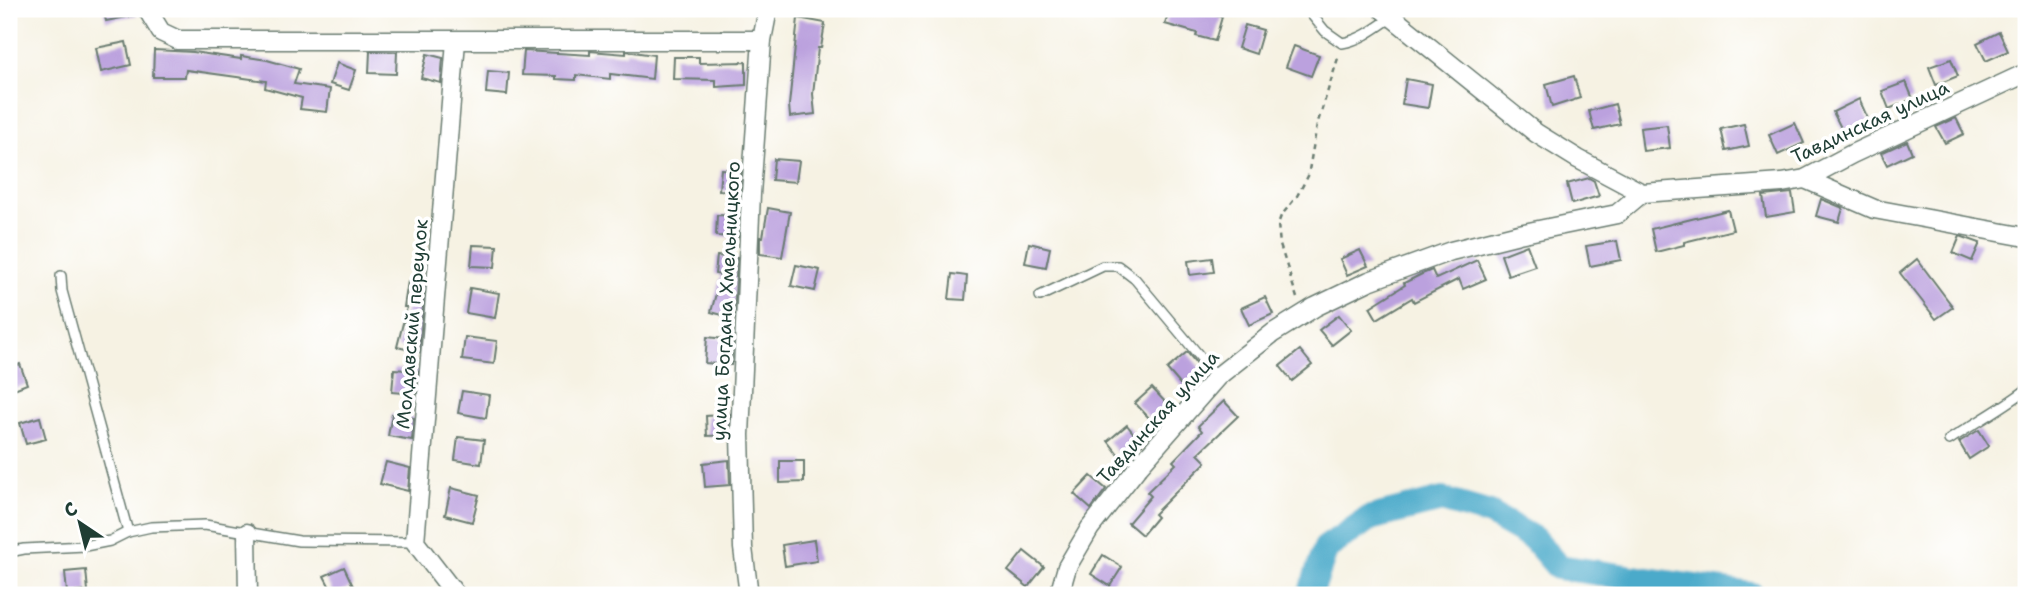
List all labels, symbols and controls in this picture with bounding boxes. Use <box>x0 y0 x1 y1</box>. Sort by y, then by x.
street label: Тавдинская улица <box>1787 74 1953 170</box>
street label: улица Богдана Хмельницкого <box>706 160 746 442</box>
street label: Молдавский переулок <box>390 218 434 430</box>
street label: Тавдинская улица <box>1091 345 1225 489</box>
north arrow <box>46 489 116 558</box>
text: С <box>59 496 82 523</box>

